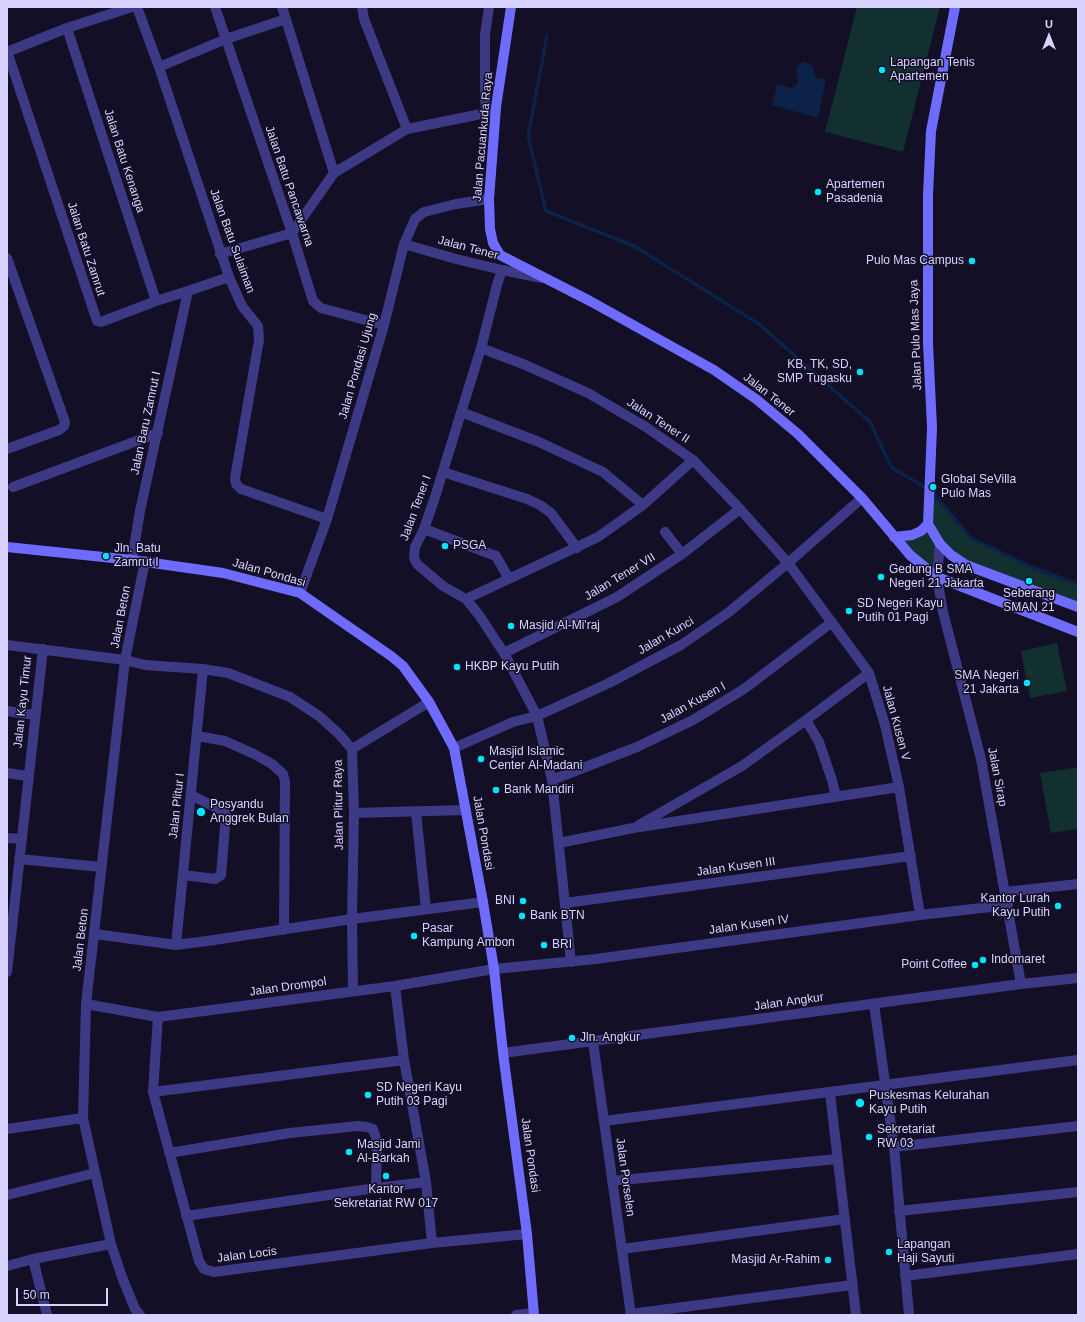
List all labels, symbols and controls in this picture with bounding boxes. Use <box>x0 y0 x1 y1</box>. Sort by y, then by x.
north arrow <box>1029 16 1069 56</box>
text: U <box>1045 18 1053 30</box>
place label: Lapangan Tenis Apartemen <box>890 56 975 84</box>
marker: Lapangan Tenis Apartemen <box>877 65 887 75</box>
street label: Jalan Pacuankuda Raya <box>470 72 496 202</box>
street label: Jalan Batu Kenanga <box>100 107 148 215</box>
street label: Jalan Batu Pancawarna <box>262 124 316 248</box>
place label: Apartemen Pasadenia <box>826 178 885 206</box>
street label: Jalan Batu Sulaiman <box>206 187 258 295</box>
marker: Apartemen Pasadenia <box>813 187 823 197</box>
street label: Jalan Batu Zamrut <box>64 200 108 298</box>
street label: Jalan Tener <box>436 233 500 263</box>
place label: Pulo Mas Campus <box>866 254 964 268</box>
marker: Pulo Mas Campus <box>967 256 977 266</box>
street label: Jalan Pulo Mas Jaya <box>907 279 925 391</box>
street label: Jalan Pondasi Ujung <box>336 311 380 421</box>
place label: KB, TK, SD, SMP Tugasku <box>777 358 852 386</box>
marker: KB, TK, SD, SMP Tugasku <box>855 367 865 377</box>
street label: Jalan Baru Zamrut I <box>128 370 164 476</box>
street label: Jalan Tener <box>740 370 798 420</box>
street label: Jalan Tener II <box>624 395 692 447</box>
street label: Jalan Tener I <box>397 473 435 543</box>
place label: Global SeVilla Pulo Mas <box>941 473 1016 501</box>
marker: Global SeVilla Pulo Mas <box>928 482 938 492</box>
place label: PSGA <box>453 539 486 553</box>
marker: PSGA <box>440 541 450 551</box>
place label: Jln. Batu Zamrut I <box>114 542 161 570</box>
street label: Jalan Tener VII <box>582 550 658 604</box>
marker: Jln. Batu Zamrut I <box>101 551 111 561</box>
street label: Jalan Pondasi <box>231 556 307 590</box>
place label: Gedung B SMA Negeri 21 Jakarta <box>889 563 984 591</box>
marker: Gedung B SMA Negeri 21 Jakarta <box>876 572 886 582</box>
marker: Seberang SMAN 21 <box>1024 576 1034 586</box>
street label: Jalan Beton <box>108 585 134 649</box>
place label: Seberang SMAN 21 <box>1003 587 1055 615</box>
place label: SD Negeri Kayu Putih 01 Pagi <box>857 597 943 625</box>
marker: SD Negeri Kayu Putih 01 Pagi <box>844 606 854 616</box>
street label: Jalan Kunci <box>636 614 696 658</box>
place label: Masjid Al-Mi'raj <box>519 619 600 633</box>
marker: Masjid Al-Mi'raj <box>506 621 516 631</box>
street label: Jalan Kayu Timur <box>11 655 35 749</box>
place label: HKBP Kayu Putih <box>465 660 559 674</box>
marker: HKBP Kayu Putih <box>452 662 462 672</box>
place label: SMA Negeri 21 Jakarta <box>954 669 1019 697</box>
marker: SMA Negeri 21 Jakarta <box>1022 678 1032 688</box>
street label: Jalan Kusen I <box>658 679 728 727</box>
street label: Jalan Kusen V <box>879 684 913 762</box>
place label: Masjid Islamic Center Al-Madani <box>489 745 582 773</box>
street label: Jalan Sirap <box>984 746 1010 808</box>
marker: Masjid Islamic Center Al-Madani <box>476 754 486 764</box>
street label: Jalan Plitur Raya <box>331 760 347 850</box>
street label: Jalan Plitur I <box>166 772 188 840</box>
place label: Bank Mandiri <box>504 783 574 797</box>
marker: Bank Mandiri <box>491 785 501 795</box>
street label: Jalan Pondasi <box>469 795 497 871</box>
place label: Posyandu Anggrek Bulan <box>210 798 289 826</box>
marker: Posyandu Anggrek Bulan <box>195 806 207 818</box>
street label: Jalan Kusen III <box>696 854 776 880</box>
place label: Kantor Lurah Kayu Putih <box>981 892 1050 920</box>
place label: BNI <box>495 894 515 908</box>
marker: BNI <box>518 896 528 906</box>
marker: Kantor Lurah Kayu Putih <box>1053 901 1063 911</box>
street label: Jalan Beton <box>70 908 92 972</box>
place label: Bank BTN <box>530 909 585 923</box>
marker: Bank BTN <box>517 911 527 921</box>
street label: Jalan Kusen IV <box>708 912 790 938</box>
place label: Pasar Kampung Ambon <box>422 922 515 950</box>
marker: Pasar Kampung Ambon <box>409 931 419 941</box>
place label: BRI <box>552 938 572 952</box>
marker: BRI <box>539 940 549 950</box>
place label: Indomaret <box>991 953 1045 967</box>
marker: Indomaret <box>978 955 988 965</box>
place label: Point Coffee <box>901 958 967 972</box>
marker: Point Coffee <box>970 960 980 970</box>
street label: Jalan Drompol <box>249 974 327 1000</box>
street label: Jalan Angkur <box>753 990 825 1014</box>
place label: Jln. Angkur <box>580 1031 640 1045</box>
marker: Jln. Angkur <box>567 1033 577 1043</box>
place label: SD Negeri Kayu Putih 03 Pagi <box>376 1081 462 1109</box>
place label: Puskesmas Kelurahan Kayu Putih <box>869 1089 989 1117</box>
marker: SD Negeri Kayu Putih 03 Pagi <box>363 1090 373 1100</box>
marker: Puskesmas Kelurahan Kayu Putih <box>854 1097 866 1109</box>
street label: Jalan Pondasi <box>518 1117 542 1193</box>
place label: Sekretariat RW 03 <box>877 1123 935 1151</box>
marker: Sekretariat RW 03 <box>864 1132 874 1142</box>
street label: Jalan Porselen <box>612 1137 638 1217</box>
place label: Masjid Jami Al-Barkah <box>357 1138 420 1166</box>
marker: Masjid Jami Al-Barkah <box>344 1147 354 1157</box>
marker: Kantor Sekretariat RW 017 <box>381 1171 391 1181</box>
place label: Kantor Sekretariat RW 017 <box>334 1183 438 1211</box>
place label: Lapangan Haji Sayuti <box>897 1238 954 1266</box>
street label: Jalan Locis <box>216 1244 278 1266</box>
marker: Lapangan Haji Sayuti <box>884 1247 894 1257</box>
place label: Masjid Ar-Rahim <box>731 1253 820 1267</box>
marker: Masjid Ar-Rahim <box>823 1255 833 1265</box>
scale bar <box>18 1280 110 1306</box>
text: 50 m <box>23 1288 50 1302</box>

